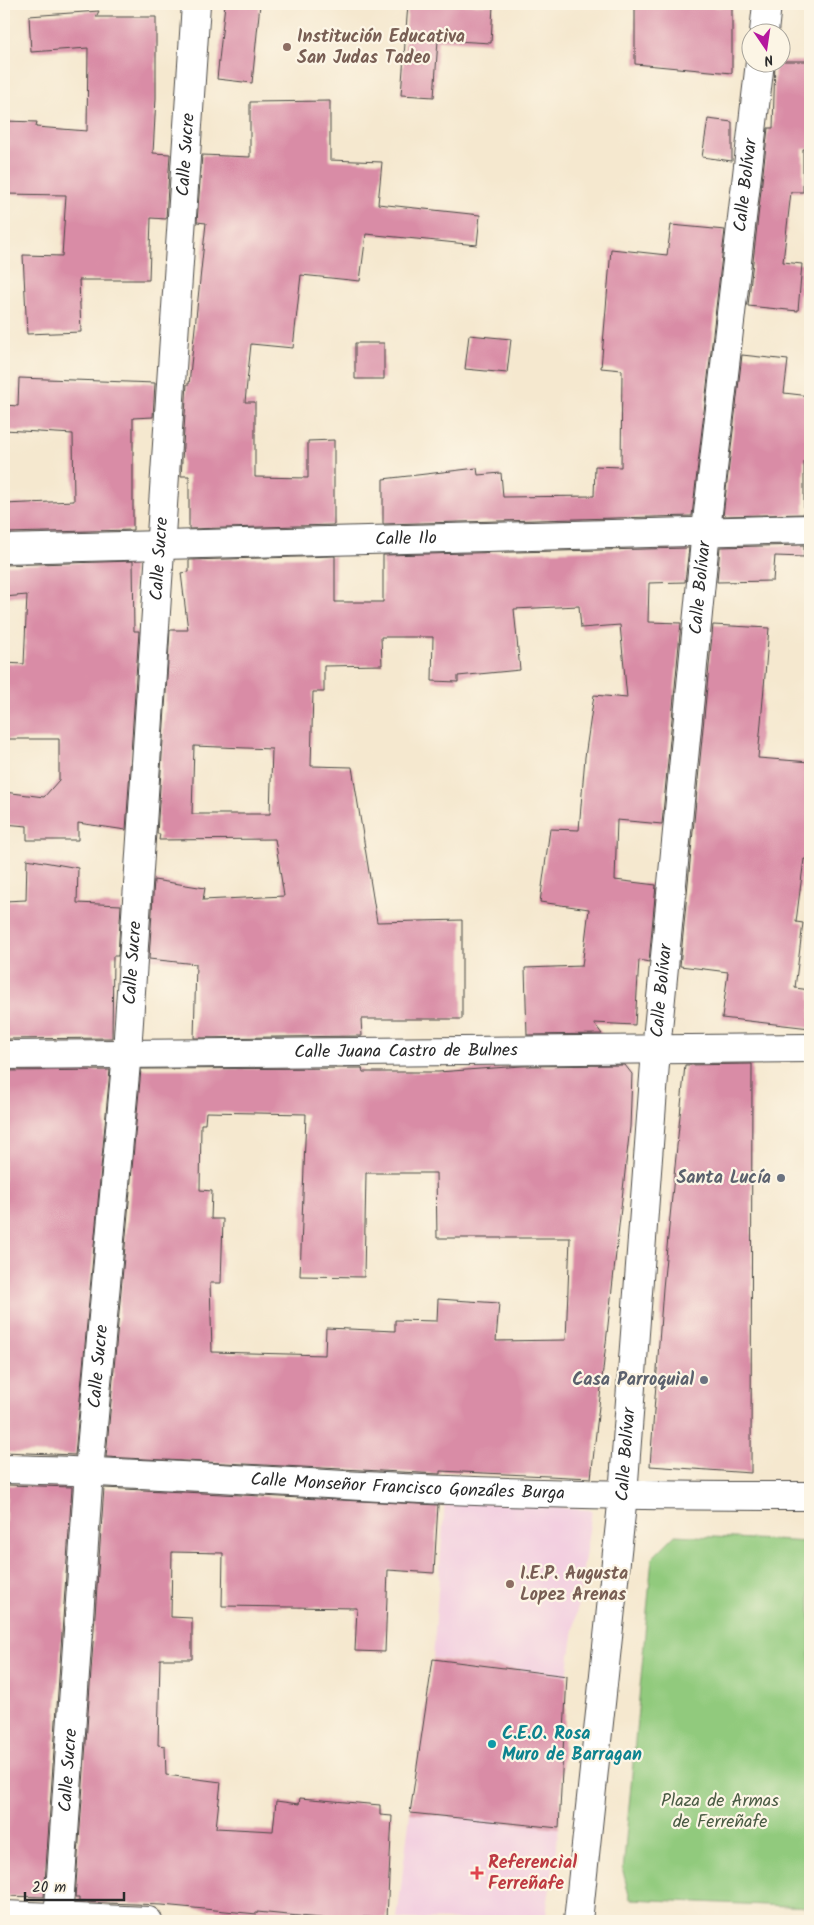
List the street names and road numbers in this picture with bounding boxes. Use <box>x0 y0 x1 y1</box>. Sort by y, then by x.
street label: Calle Sucre <box>169 112 203 197</box>
street label: Calle Bolívar <box>726 136 766 234</box>
street label: Calle Sucre <box>142 516 177 602</box>
street label: Calle Ilo <box>375 524 437 554</box>
street label: Calle Bolívar <box>682 539 719 636</box>
street label: Calle Sucre <box>116 920 150 1006</box>
street label: Calle Bolívar <box>643 942 681 1039</box>
street label: Calle Juana Castro de Bulnes <box>294 1036 518 1067</box>
street label: Calle Sucre <box>80 1323 117 1410</box>
street label: Calle Bolívar <box>608 1406 644 1503</box>
street label: Calle Monseñor Francisco Gonzáles Burga <box>250 1465 565 1508</box>
street label: Calle Sucre <box>51 1728 86 1813</box>

